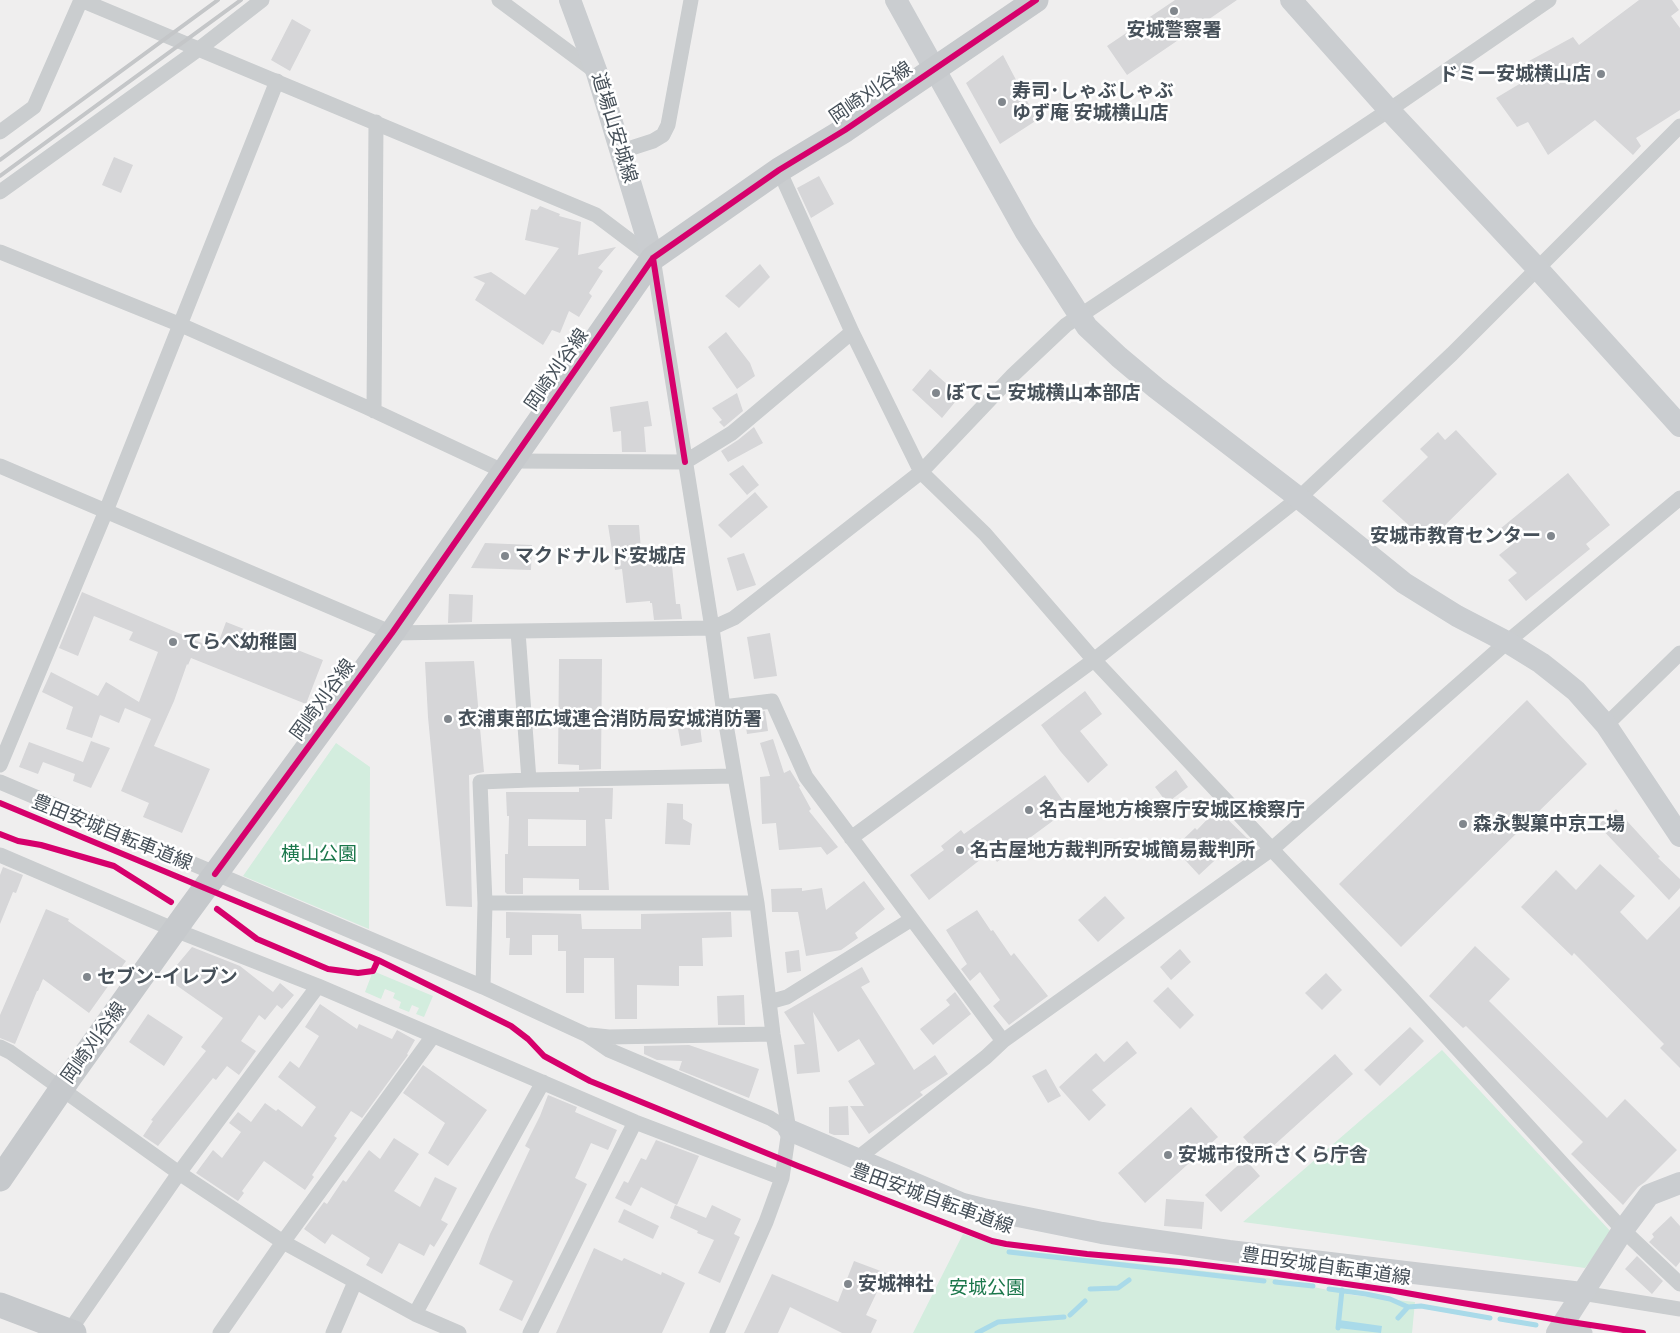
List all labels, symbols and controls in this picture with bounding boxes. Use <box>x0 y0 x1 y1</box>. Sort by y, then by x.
marker: 安城警察署 <box>1168 5 1180 17</box>
place label: 安城警察署 <box>1127 19 1221 41</box>
street label: 岡崎刈谷線 <box>825 57 917 129</box>
place label: ドミー安城横山店 <box>1439 63 1591 85</box>
marker: ドミー安城横山店 <box>1595 68 1607 80</box>
street label: 道場山安城線 <box>586 70 642 186</box>
place label: 寿司･しゃぶしゃぶ ゆず庵 安城横山店 <box>1012 80 1173 124</box>
marker: 寿司･しゃぶしゃぶ ゆず庵 安城横山店 <box>996 96 1008 108</box>
street label: 岡崎刈谷線 <box>520 325 594 415</box>
place label: ぼてこ 安城横山本部店 <box>946 382 1141 404</box>
marker: ぼてこ 安城横山本部店 <box>930 387 942 399</box>
place label: 安城市教育センター <box>1370 525 1541 547</box>
marker: 安城市教育センター <box>1545 530 1557 542</box>
place label: マクドナルド安城店 <box>515 545 686 567</box>
marker: マクドナルド安城店 <box>499 550 511 562</box>
place label: てらべ幼稚園 <box>183 631 297 653</box>
marker: てらべ幼稚園 <box>167 636 179 648</box>
street label: 岡崎刈谷線 <box>286 655 360 745</box>
place label: 衣浦東部広域連合消防局安城消防署 <box>458 708 762 730</box>
marker: 衣浦東部広域連合消防局安城消防署 <box>442 713 454 725</box>
street label: 豊田安城自転車道線 <box>28 790 196 876</box>
place label: 名古屋地方検察庁安城区検察庁 <box>1039 799 1305 821</box>
marker: 名古屋地方検察庁安城区検察庁 <box>1023 804 1035 816</box>
place label: 森永製菓中京工場 <box>1473 813 1625 835</box>
marker: 森永製菓中京工場 <box>1457 818 1469 830</box>
place label: 名古屋地方裁判所安城簡易裁判所 <box>970 839 1255 861</box>
park label: 横山公園 <box>281 843 357 865</box>
marker: 名古屋地方裁判所安城簡易裁判所 <box>954 844 966 856</box>
place label: セブン-イレブン <box>97 966 238 988</box>
marker: セブン-イレブン <box>81 971 93 983</box>
street label: 岡崎刈谷線 <box>57 998 131 1088</box>
place label: 安城市役所さくら庁舎 <box>1178 1144 1368 1166</box>
marker: 安城市役所さくら庁舎 <box>1162 1149 1174 1161</box>
street label: 豊田安城自転車道線 <box>848 1159 1016 1239</box>
street label: 豊田安城自転車道線 <box>1240 1244 1412 1290</box>
place label: 安城神社 <box>858 1273 934 1295</box>
park label: 安城公園 <box>949 1277 1025 1299</box>
marker: 安城神社 <box>842 1278 854 1290</box>

